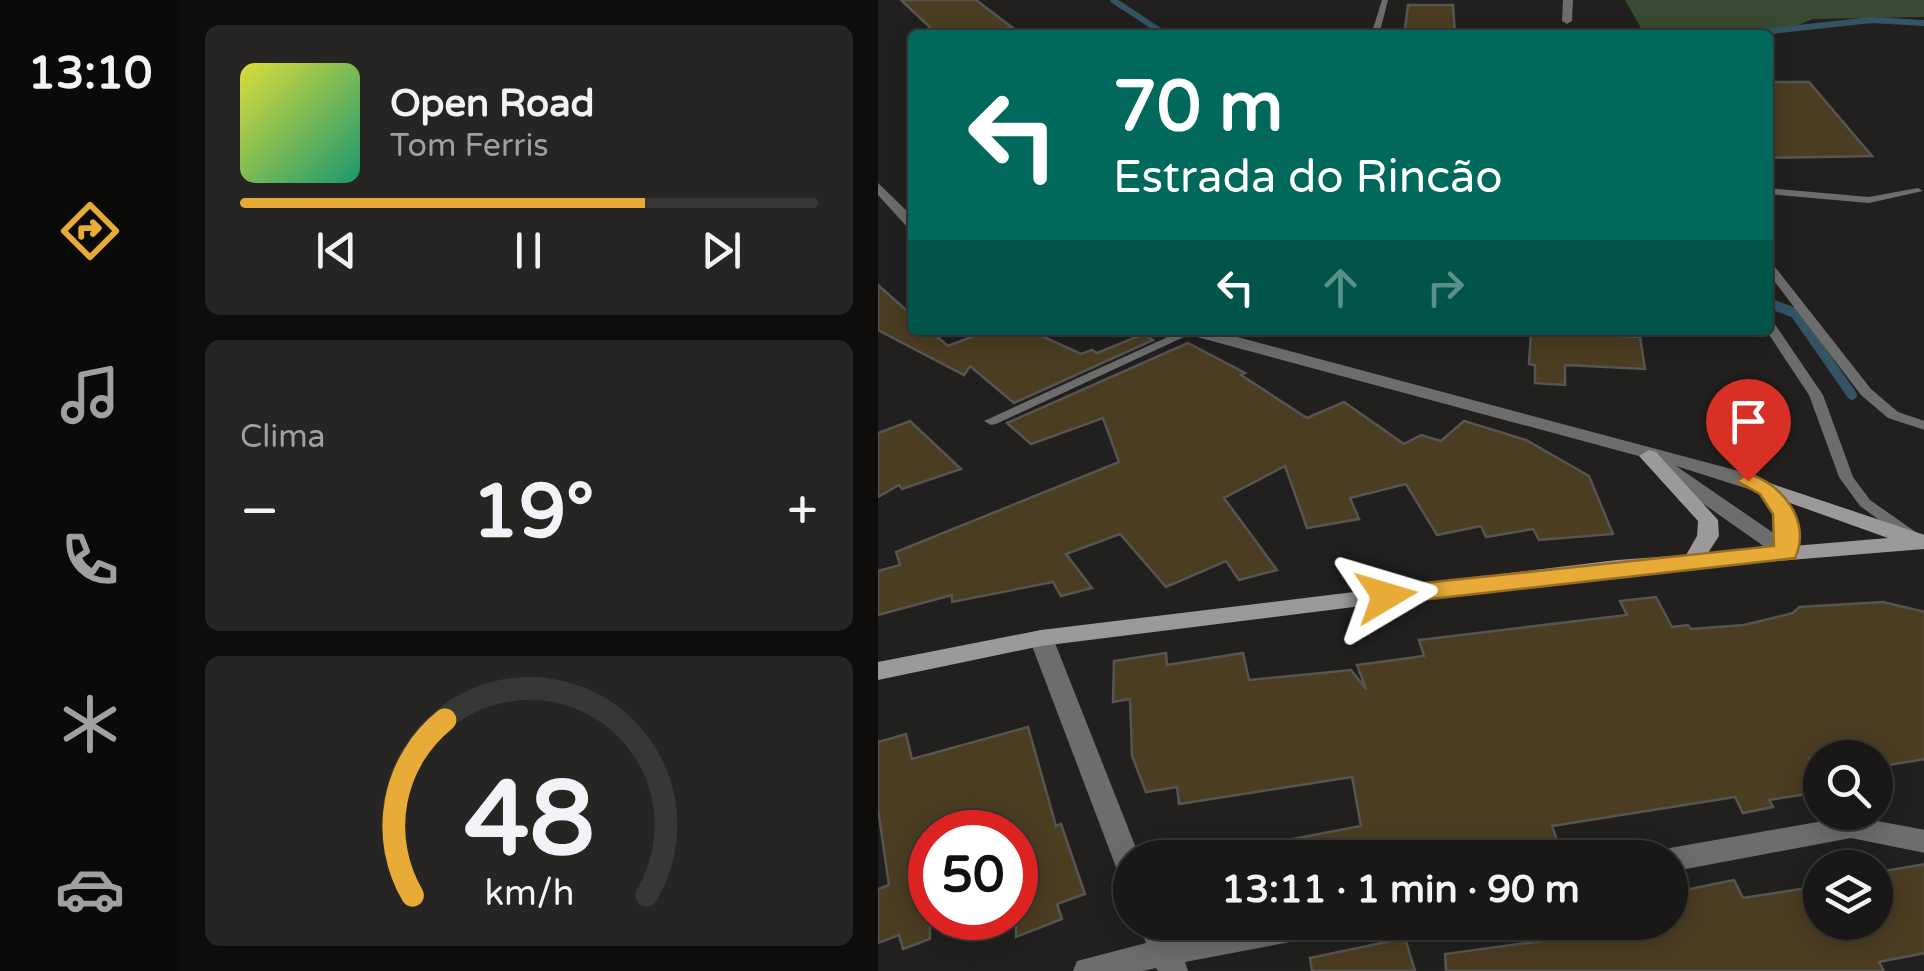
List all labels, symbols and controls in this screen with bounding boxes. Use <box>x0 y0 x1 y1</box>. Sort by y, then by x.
text: 13:10 <box>28 47 152 101</box>
text: 70 m <box>1113 66 1283 150</box>
icon: left <box>948 70 1078 200</box>
text: Open Road <box>390 81 595 127</box>
text: Tom Ferris <box>390 127 549 165</box>
text: Estrada do Rincão <box>1113 151 1503 205</box>
icon: directions <box>55 196 125 266</box>
icon: previous <box>309 223 364 278</box>
icon: pause <box>501 223 556 278</box>
icon: next <box>694 223 749 278</box>
icon: left <box>1208 260 1263 315</box>
icon: ahead <box>1313 260 1368 315</box>
icon: right <box>1418 260 1473 315</box>
icon: music <box>55 360 125 430</box>
pin <box>1706 379 1791 482</box>
icon: arrive <box>1721 394 1776 449</box>
text: Clima <box>240 418 326 456</box>
text: 19° <box>472 467 594 557</box>
text: − <box>240 479 279 545</box>
text: + <box>787 479 818 545</box>
icon: phone <box>55 525 125 595</box>
position arrow <box>1334 544 1438 648</box>
icon: climate <box>55 689 125 759</box>
map controls <box>1803 740 1893 940</box>
button: search <box>1803 740 1893 830</box>
text: 48 <box>464 758 594 883</box>
speed limit sign: 50 <box>908 810 1038 940</box>
button: layers <box>1803 850 1893 940</box>
icon: car <box>55 854 125 924</box>
text: 13:11 · 1 min · 90 m <box>1221 867 1580 913</box>
text: km/h <box>484 872 574 915</box>

